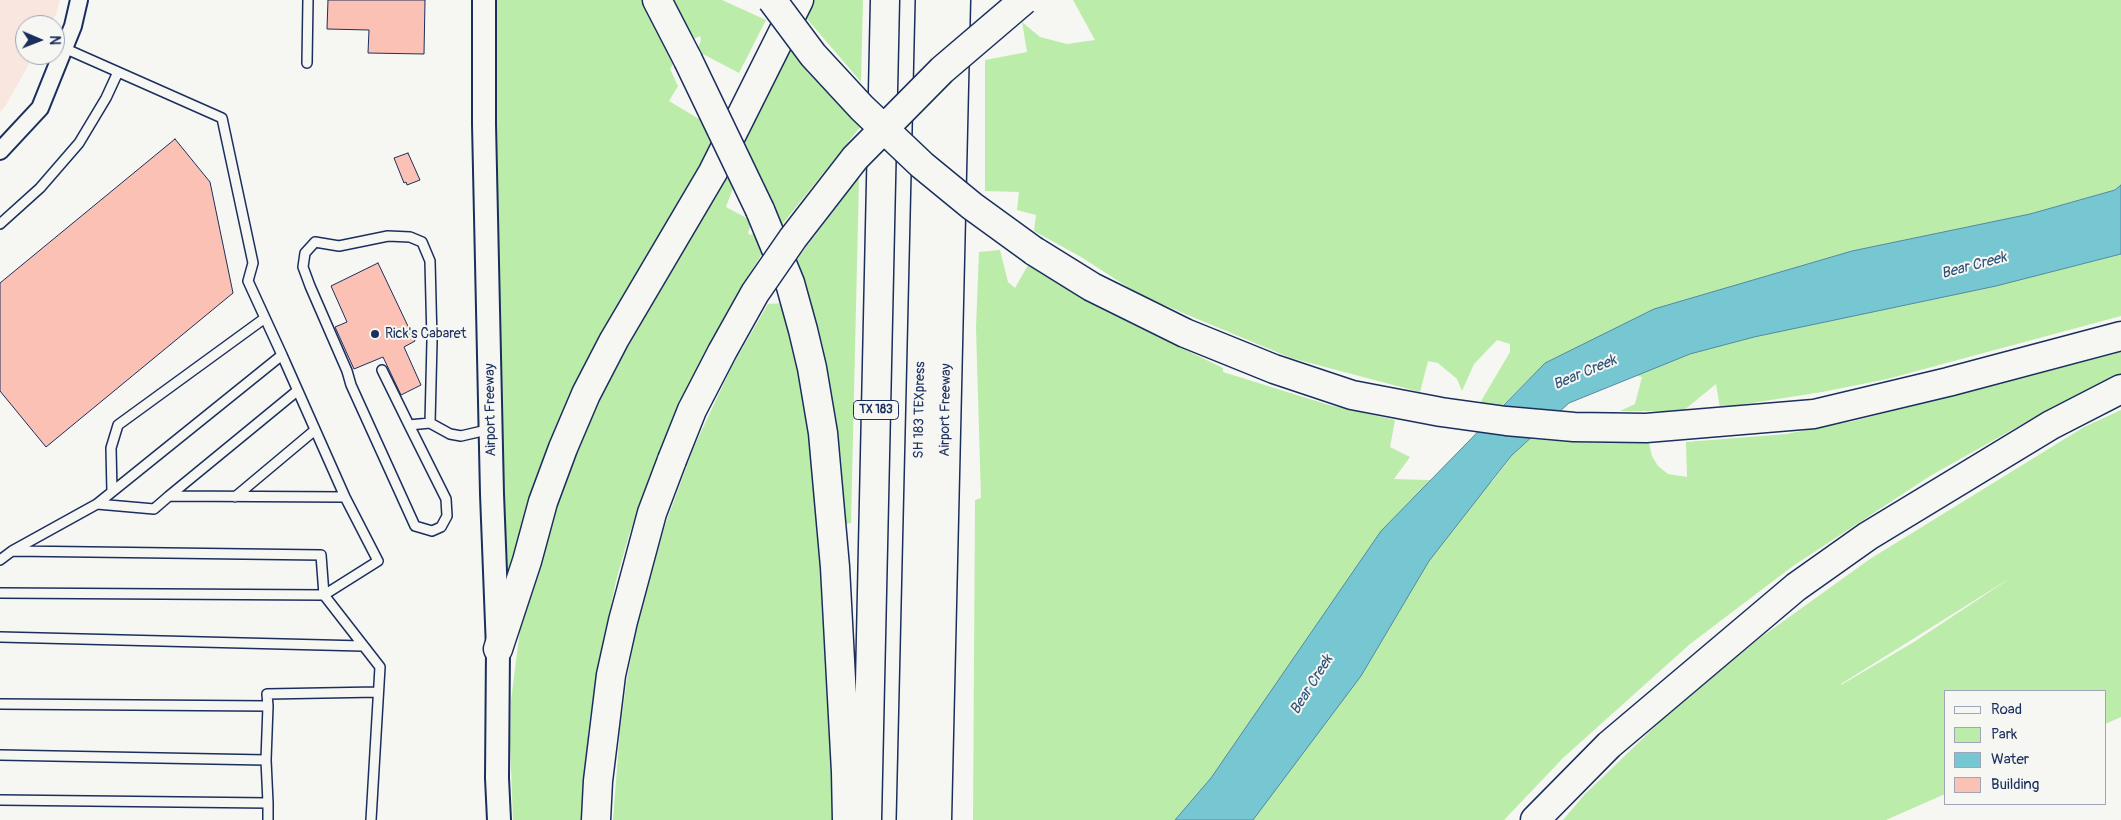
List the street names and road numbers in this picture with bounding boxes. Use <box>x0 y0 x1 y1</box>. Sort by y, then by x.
street label: SH 183 TEXpress <box>911 361 929 459</box>
street label: Airport Freeway <box>482 363 500 457</box>
street label: Airport Freeway <box>937 363 955 457</box>
road number: TX 183 <box>854 400 898 420</box>

